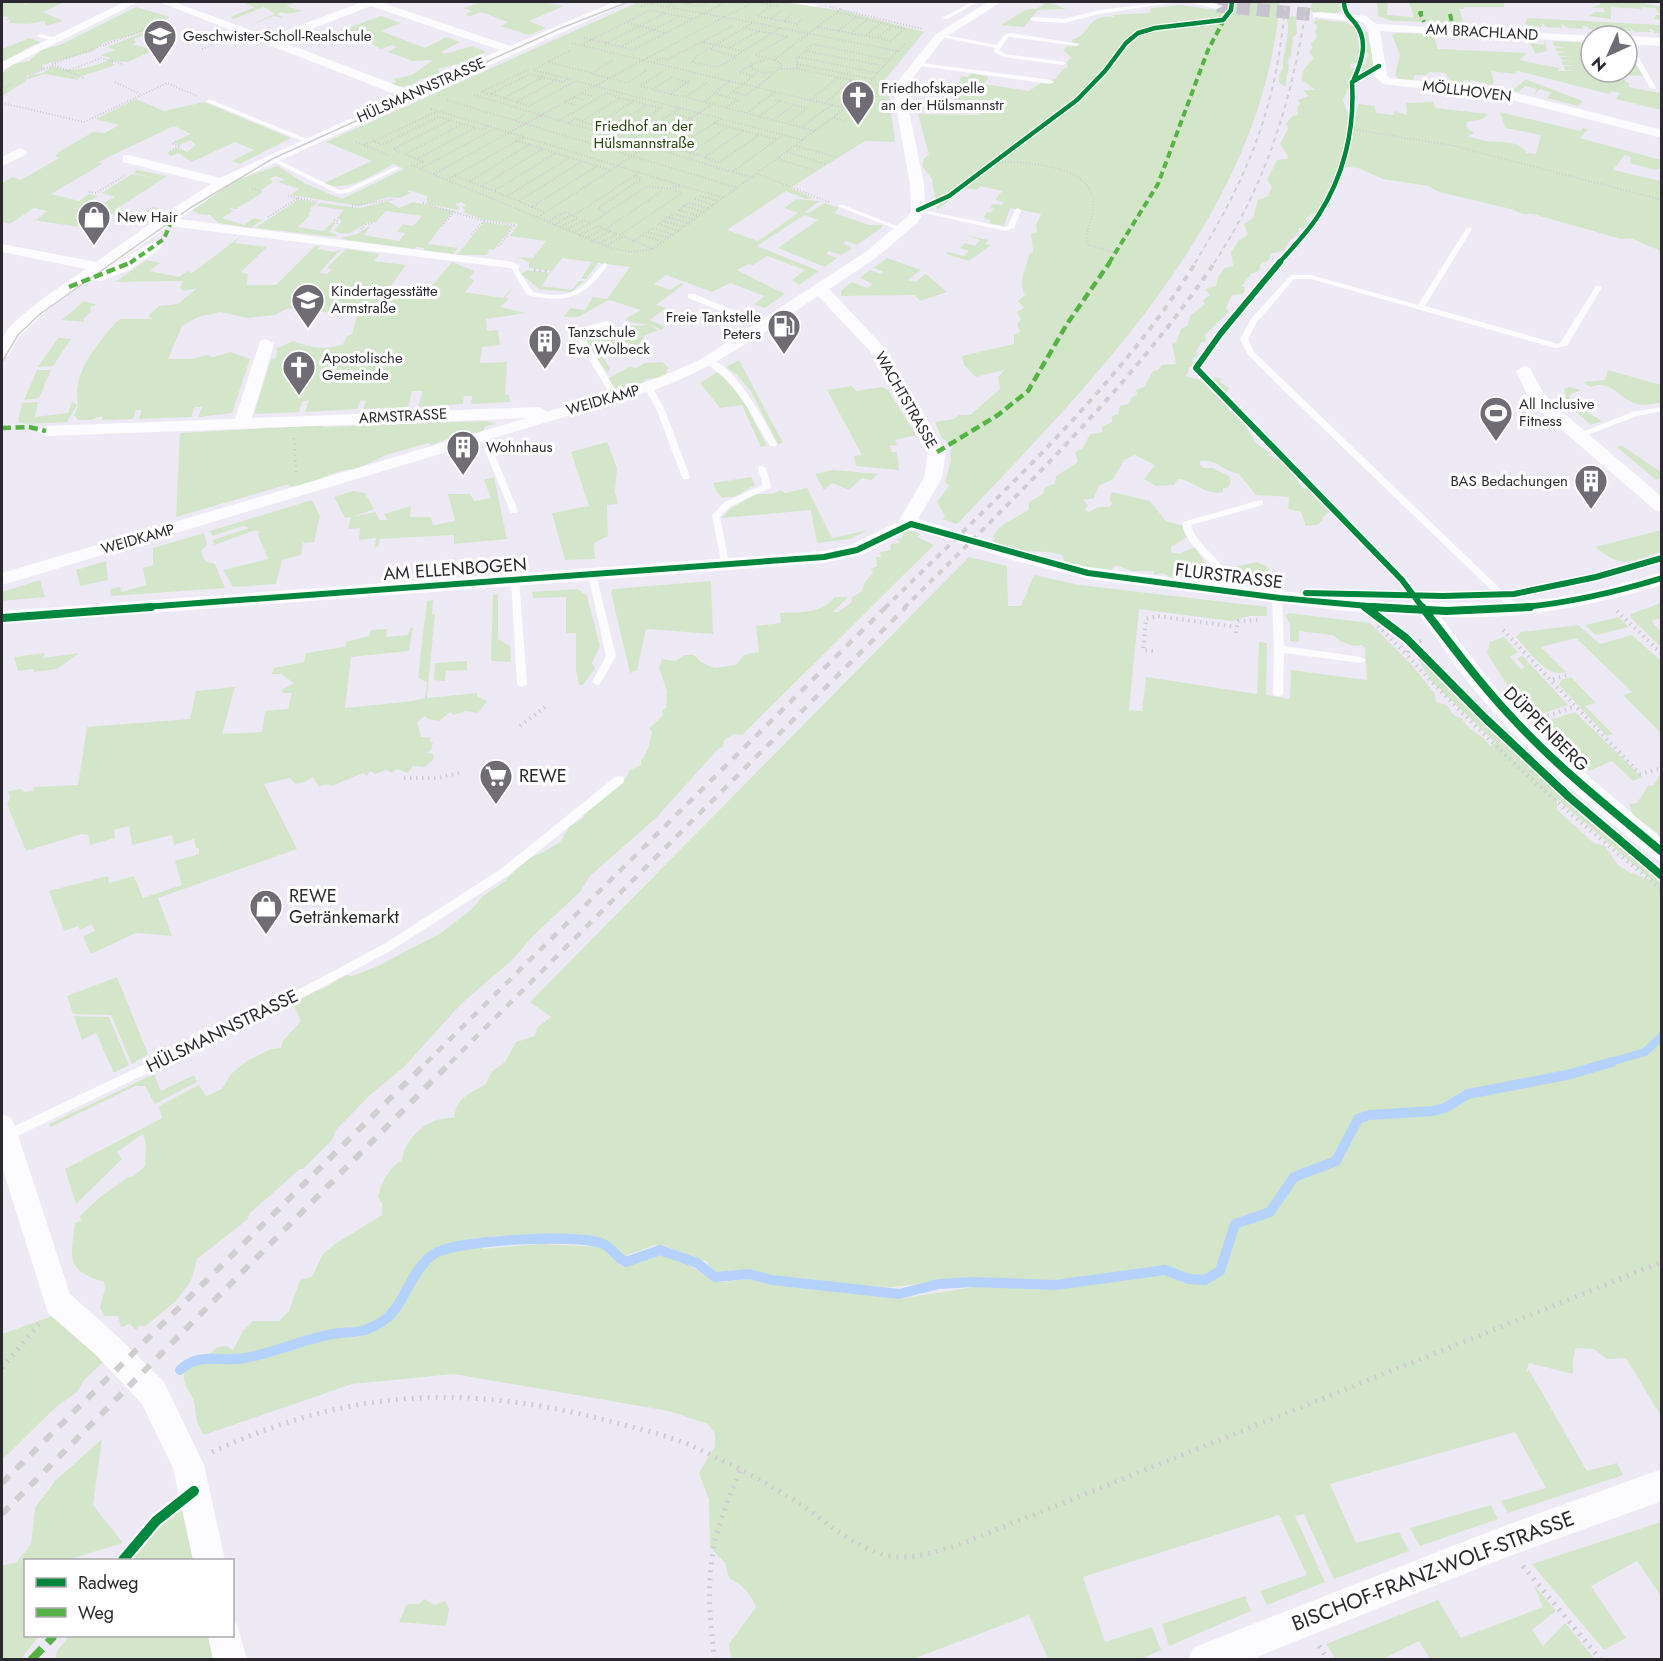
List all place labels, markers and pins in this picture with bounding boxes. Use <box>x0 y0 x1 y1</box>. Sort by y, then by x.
school or university icon: Geschwister-Scholl-Realschule <box>142 18 178 65</box>
place label: Geschwister-Scholl-Realschule <box>183 25 372 47</box>
place label: Friedhofskapelle an der Hülsmannstr <box>881 77 1005 116</box>
church icon: Friedhofskapelle an der Hülsmannstr <box>840 79 876 126</box>
shop icon: New Hair <box>76 199 112 246</box>
place label: New Hair <box>117 206 179 228</box>
place label: Kindertagesstätte Armstraße <box>331 280 438 319</box>
school or university icon: Kindertagesstätte Armstraße <box>290 282 326 329</box>
place label: Freie Tankstelle Peters <box>666 306 761 345</box>
fuel station icon: Freie Tankstelle Peters <box>766 308 802 355</box>
place label: Tanzschule Eva Wolbeck <box>568 321 650 360</box>
building icon: Tanzschule Eva Wolbeck <box>527 323 563 370</box>
place label: Apostolische Gemeinde <box>322 347 403 386</box>
church icon: Apostolische Gemeinde <box>281 349 317 396</box>
place label: All Inclusive Fitness <box>1519 393 1595 432</box>
sports icon: All Inclusive Fitness <box>1478 395 1514 442</box>
building icon: Wohnhaus <box>445 429 481 476</box>
place label: Wohnhaus <box>486 436 553 458</box>
building icon: BAS Bedachungen <box>1573 463 1609 510</box>
place label: BAS Bedachungen <box>1450 470 1568 492</box>
supermarket icon: REWE <box>478 758 514 805</box>
place label: REWE <box>519 763 567 789</box>
place label: REWE Getränkemarkt <box>289 883 400 930</box>
shop icon: REWE Getränkemarkt <box>248 888 284 935</box>

